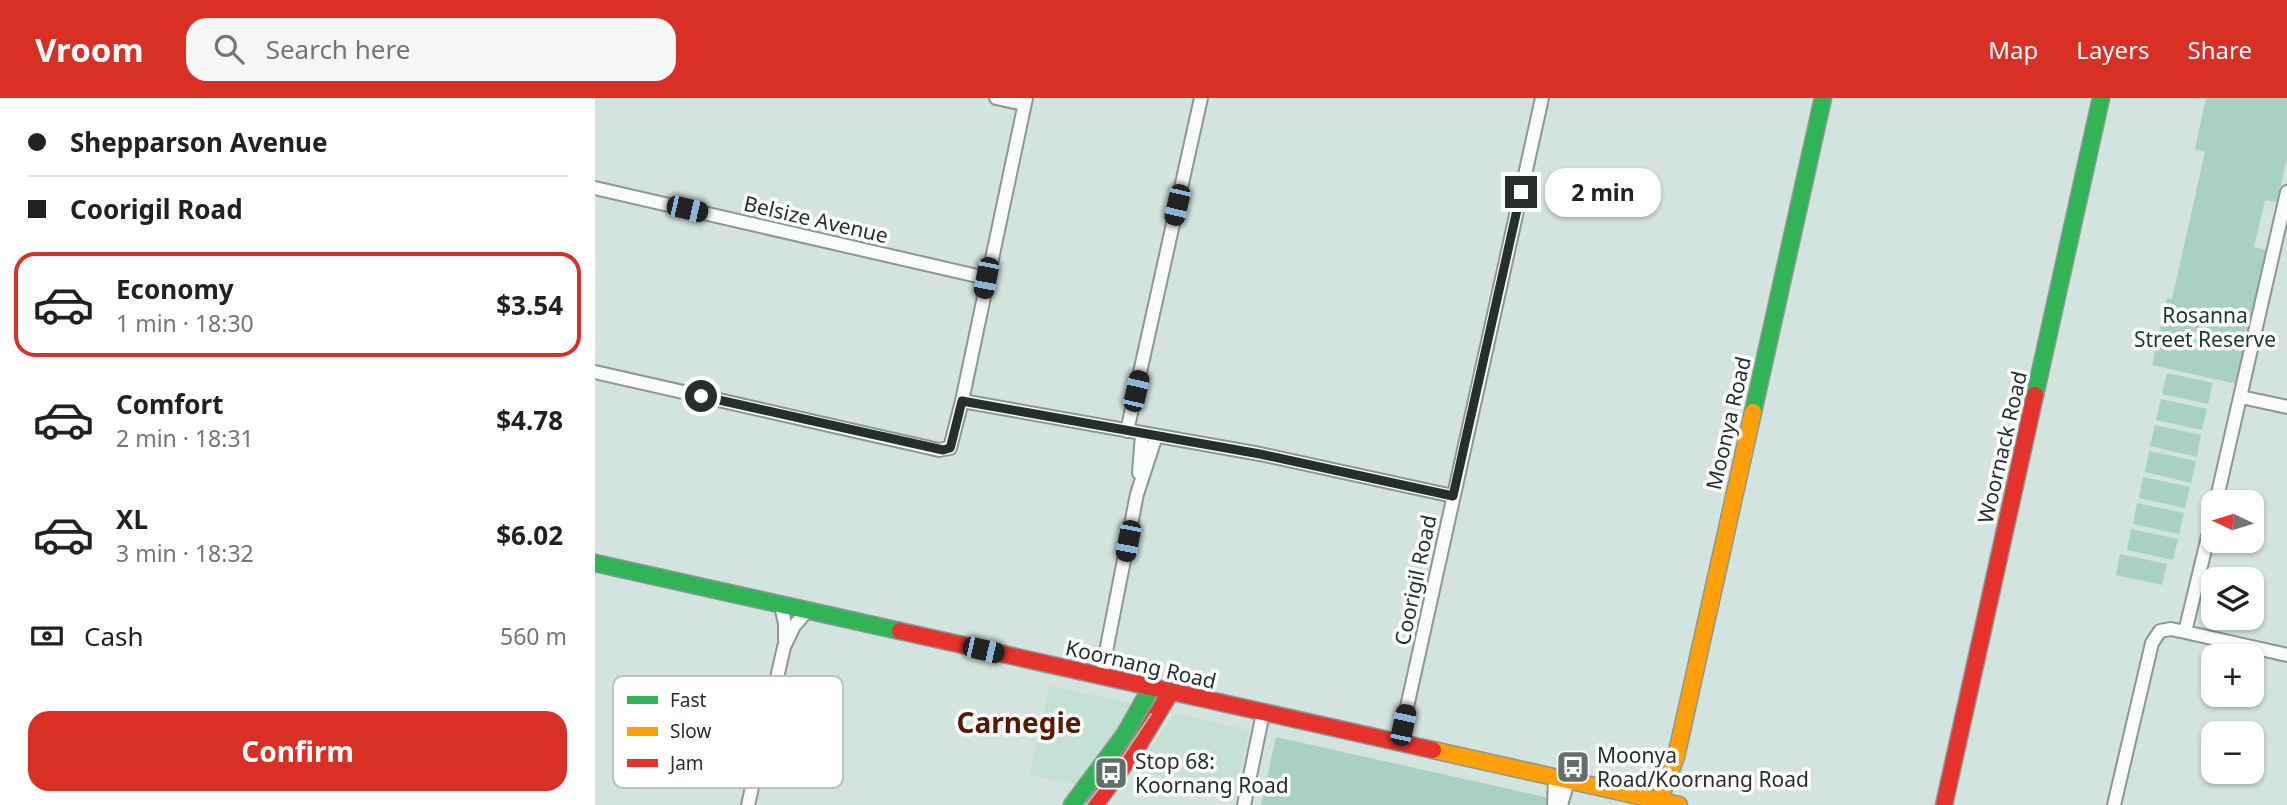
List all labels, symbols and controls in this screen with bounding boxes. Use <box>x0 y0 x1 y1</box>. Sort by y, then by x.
search box <box>186 18 676 81</box>
text: Vroom <box>35 27 144 72</box>
icon: search <box>210 30 248 68</box>
text: Search here <box>266 31 410 67</box>
text: Map <box>1988 33 2038 66</box>
text: Layers <box>2076 33 2150 66</box>
text: Share <box>2188 33 2252 66</box>
text: Shepparson Avenue <box>70 124 327 160</box>
callout: 2 min <box>1545 168 1661 217</box>
route end <box>1505 176 1537 208</box>
text: 2 min <box>1571 176 1635 208</box>
car <box>1163 182 1192 228</box>
street label: Belsize Avenue <box>741 189 891 249</box>
text: Coorigil Road <box>70 191 243 227</box>
car <box>665 194 710 224</box>
car <box>972 255 1001 301</box>
text: Economy <box>116 271 234 307</box>
icon: car <box>32 273 95 336</box>
text: $3.54 <box>496 287 563 323</box>
park label: Rosanna Street Reserve <box>2134 301 2276 353</box>
text: 1 min · 18:30 <box>116 307 254 339</box>
street label: Moonya Road <box>1699 354 1757 492</box>
car <box>1122 368 1151 414</box>
street label: Woornack Road <box>1971 368 2033 526</box>
route start <box>685 380 717 412</box>
text: Comfort <box>116 386 224 422</box>
icon: car <box>32 388 95 451</box>
text: $4.78 <box>496 402 563 438</box>
text: 2 min · 18:31 <box>116 422 254 454</box>
north arrow <box>2201 490 2265 553</box>
map controls <box>2201 490 2264 784</box>
text: XL <box>116 501 148 537</box>
icon: car <box>32 503 95 566</box>
street label: Coorigil Road <box>1388 512 1442 648</box>
text: $6.02 <box>496 517 563 553</box>
car <box>1114 518 1143 564</box>
text: 3 min · 18:32 <box>116 537 254 569</box>
button: layers <box>2201 567 2264 630</box>
icon: cash <box>28 617 66 655</box>
text: Cash <box>84 618 144 654</box>
text: 560 m <box>500 620 567 652</box>
street label: Koornang Road <box>1063 633 1219 695</box>
car <box>961 635 1006 665</box>
button: + <box>2201 644 2264 707</box>
legend <box>613 676 843 788</box>
text: Fast <box>670 687 707 713</box>
car <box>1389 702 1418 748</box>
district label: Carnegie <box>957 703 1081 741</box>
button: Confirm <box>28 711 567 791</box>
text: Slow <box>670 718 711 744</box>
button: − <box>2201 721 2264 784</box>
place label: Moonya Road/Koornang Road <box>1597 741 1809 793</box>
place label: Stop 68: Koornang Road <box>1135 747 1289 799</box>
bus stop icon: Moonya Road/Koornang Road <box>1554 748 1592 786</box>
text: Jam <box>668 750 704 776</box>
bus stop icon: Stop 68: Koornang Road <box>1092 754 1130 792</box>

